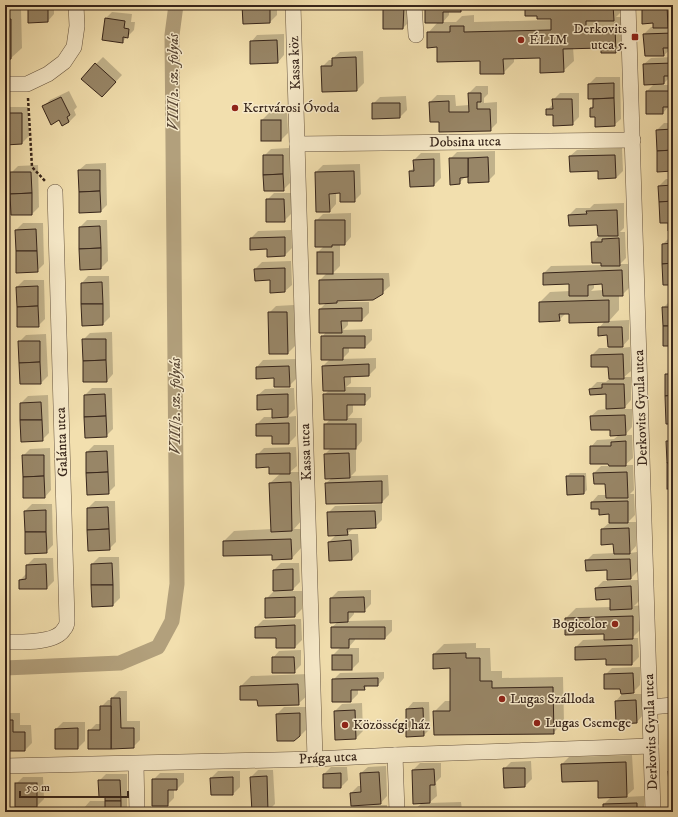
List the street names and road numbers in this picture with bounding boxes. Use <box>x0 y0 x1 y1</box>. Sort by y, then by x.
street label: Kassa köz <box>285 36 305 90</box>
street label: Dobsina utca <box>429 132 501 152</box>
street label: Derkovits Gyula utca <box>630 349 652 466</box>
street label: Galánta utca <box>52 407 72 477</box>
street label: Kassa utca <box>296 423 316 481</box>
street label: Derkovits Gyula utca <box>640 673 662 790</box>
street label: Prága utca <box>298 747 358 769</box>

